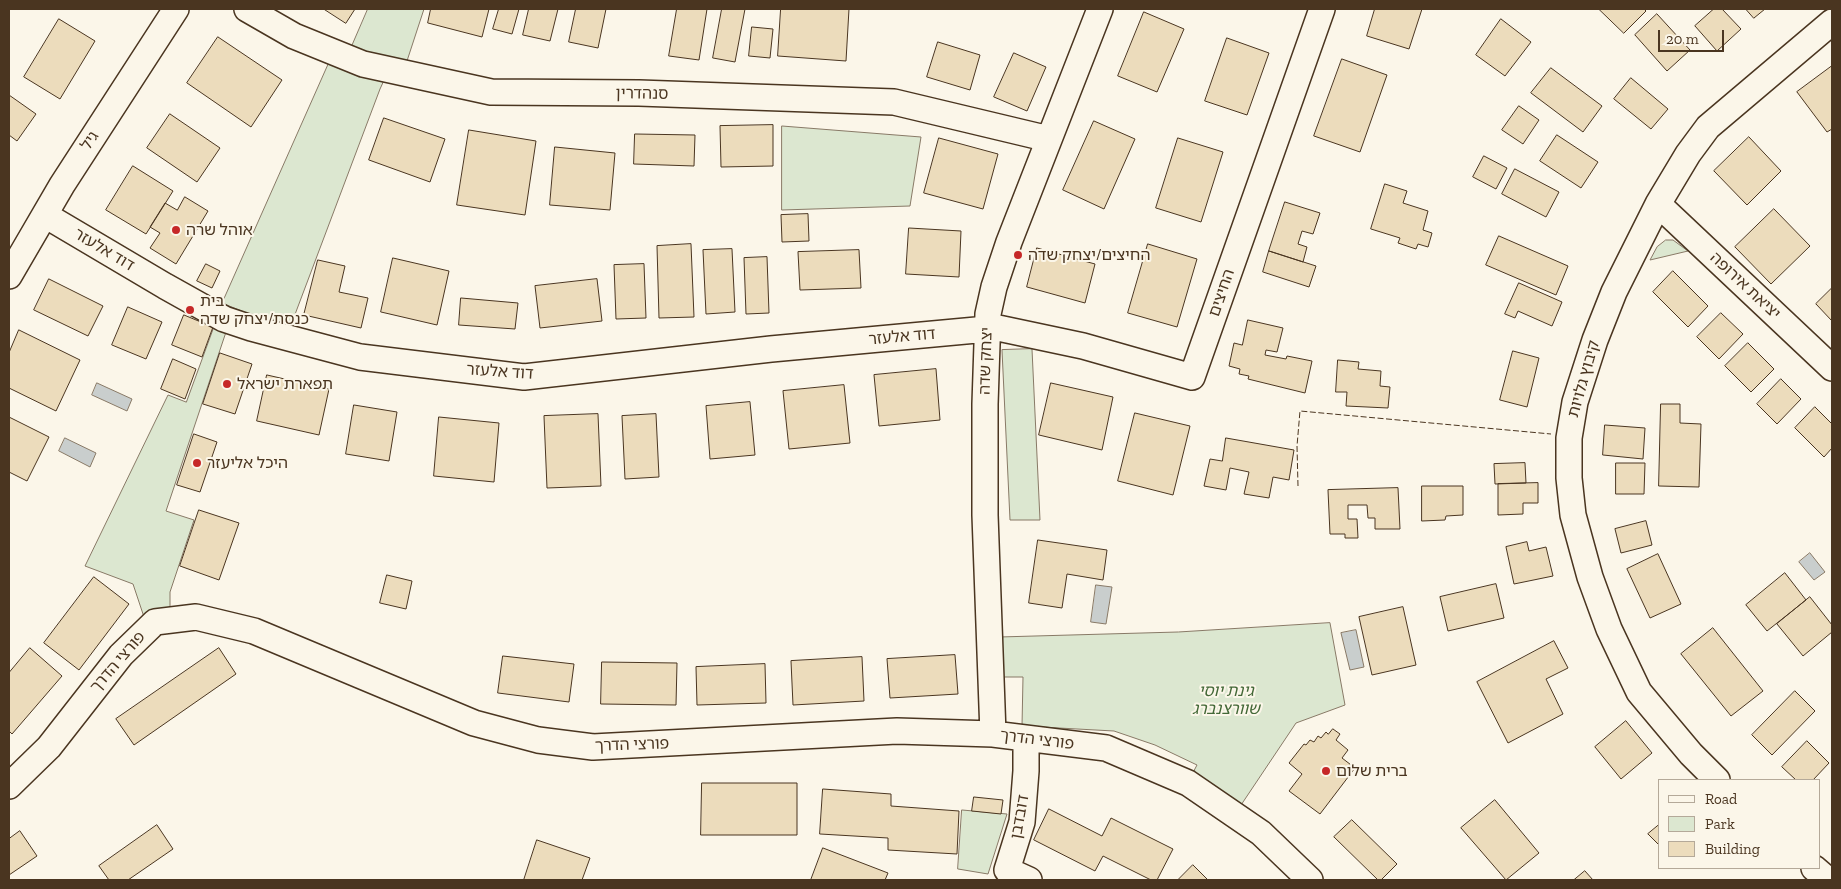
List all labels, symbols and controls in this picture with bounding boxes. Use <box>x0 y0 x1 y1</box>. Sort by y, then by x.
scale bar <box>1661 20 1727 52</box>
text: 20 m <box>1666 30 1699 48</box>
street label: סנהדרין <box>615 84 669 104</box>
street label: גיל <box>77 128 103 154</box>
place label: אוהל שרה <box>186 220 253 240</box>
street label: דוד אלעזר <box>70 224 138 276</box>
marker: אוהל שרה <box>170 224 182 236</box>
place label: החיצים/יצחק שדה <box>1028 245 1150 265</box>
street label: יציאת אירופה <box>1706 248 1784 324</box>
marker: החיצים/יצחק שדה <box>1012 249 1024 261</box>
street label: החיצים <box>1205 267 1239 319</box>
place label: בית כנסת/יצחק שדה <box>200 291 309 329</box>
marker: בית כנסת/יצחק שדה <box>184 304 196 316</box>
street label: דוד אלעזר <box>868 325 936 349</box>
street label: יצחק שדה <box>975 327 997 395</box>
street label: קיבוץ גלויות <box>1564 338 1604 420</box>
street label: דוד אלעזר <box>466 360 534 384</box>
place label: תפארת ישראל <box>237 374 333 394</box>
marker: תפארת ישראל <box>221 378 233 390</box>
place label: היכל אליעזר <box>207 453 288 473</box>
marker: היכל אליעזר <box>191 457 203 469</box>
street label: פורצי הדרך <box>86 628 150 696</box>
park label: גינת יוסי שוורצנברג <box>1192 681 1260 719</box>
street label: פורצי הדרך <box>999 726 1075 754</box>
street label: פורצי הדרך <box>594 734 670 756</box>
place label: ברית שלום <box>1336 761 1408 781</box>
marker: ברית שלום <box>1320 765 1332 777</box>
legend <box>1658 779 1821 869</box>
text: Road <box>1705 790 1737 808</box>
street label: דובדבן <box>1007 793 1033 841</box>
text: Park <box>1705 815 1735 833</box>
text: Building <box>1705 840 1760 858</box>

